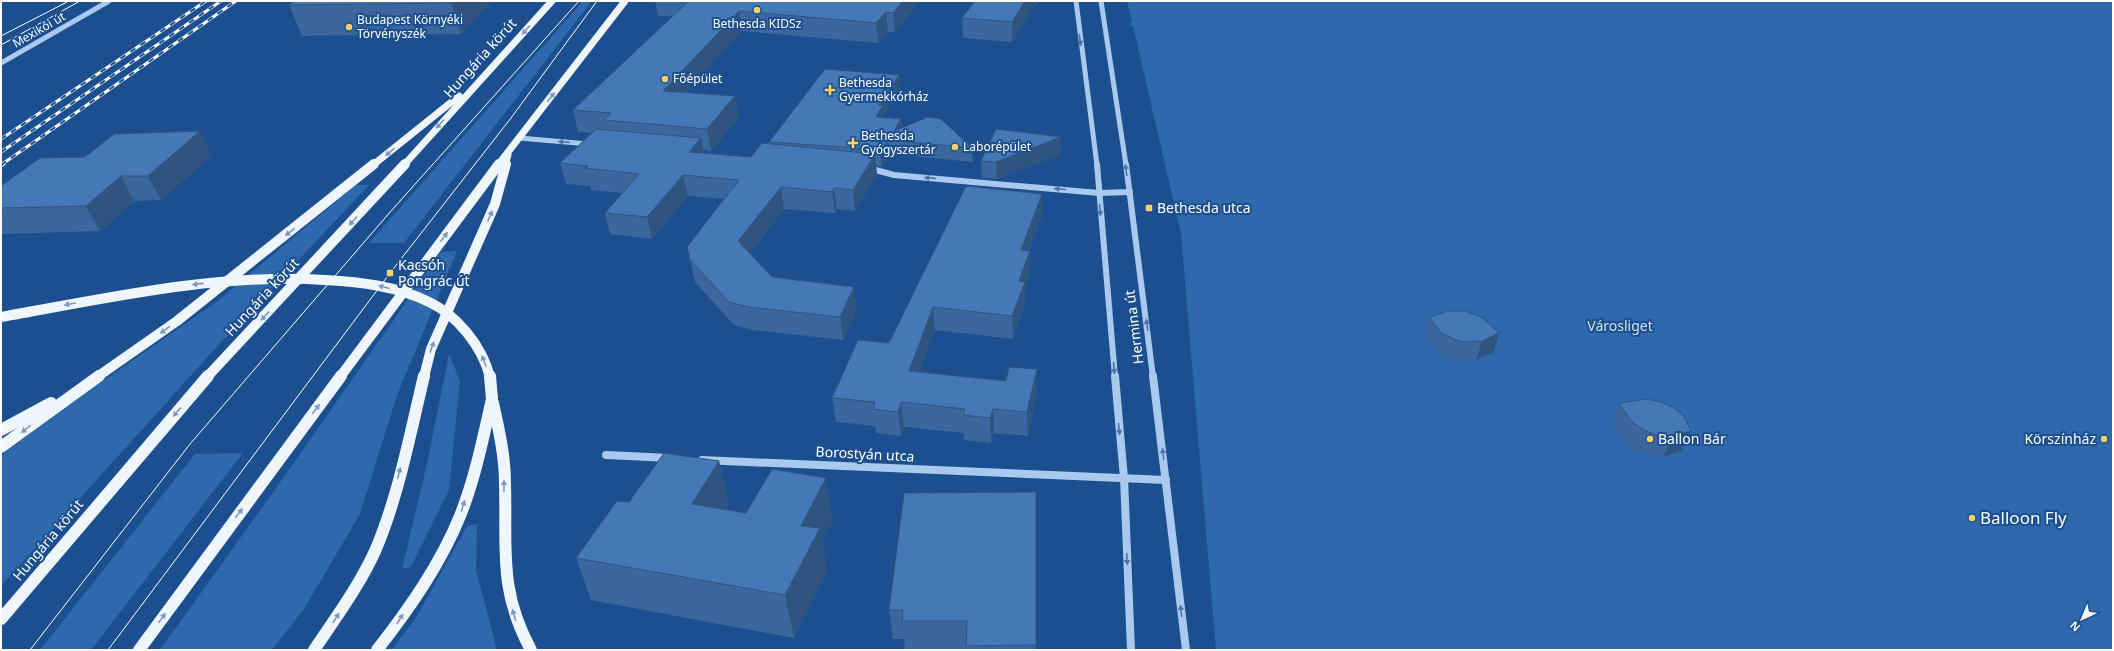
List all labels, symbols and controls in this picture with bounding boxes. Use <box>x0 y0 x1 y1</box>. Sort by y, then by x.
marker: Bethesda KIDSz <box>752 5 762 15</box>
street label: Mexikói út <box>9 7 69 52</box>
place label: Budapest Környéki Törvényszék <box>357 11 463 42</box>
street label: Hungária körút <box>439 14 520 101</box>
place label: Bethesda KIDSz <box>713 15 802 32</box>
marker: Budapest Környéki Törvényszék <box>344 22 354 32</box>
one-way arrow <box>521 25 530 35</box>
one-way arrow <box>1077 34 1083 46</box>
place label: Főépület <box>673 70 723 87</box>
marker: Főépület <box>660 74 670 84</box>
place label: Bethesda Gyermekkórház <box>839 74 929 105</box>
marker: Bethesda Gyermekkórház <box>824 84 836 96</box>
one-way arrow <box>547 91 556 102</box>
one-way arrow <box>436 119 445 129</box>
place label: Bethesda Gyógyszertár <box>861 127 936 158</box>
one-way arrow <box>558 138 570 145</box>
marker: Bethesda Gyógyszertár <box>848 138 858 148</box>
place label: Laborépület <box>963 138 1032 155</box>
marker: Laborépület <box>950 142 960 152</box>
one-way arrow <box>385 148 395 156</box>
one-way arrow <box>1123 164 1129 176</box>
one-way arrow <box>924 174 936 181</box>
one-way arrow <box>1054 186 1066 193</box>
place label: Bethesda utca <box>1157 198 1251 217</box>
marker: Bethesda utca <box>1144 203 1154 213</box>
one-way arrow <box>1097 204 1103 216</box>
one-way arrow <box>487 210 493 221</box>
one-way arrow <box>349 215 358 226</box>
one-way arrow <box>284 228 295 237</box>
one-way arrow <box>440 232 448 243</box>
street label: Hungária körút <box>220 253 303 340</box>
place label: Kacsóh Pongrác út <box>398 255 470 290</box>
marker: Kacsóh Pongrác út <box>385 268 395 278</box>
one-way arrow <box>192 281 205 288</box>
one-way arrow <box>377 284 390 290</box>
street label: Hermina út <box>1120 289 1147 365</box>
one-way arrow <box>64 301 76 307</box>
one-way arrow <box>260 311 270 321</box>
park label: Városliget <box>1587 316 1653 335</box>
one-way arrow <box>1144 319 1150 331</box>
one-way arrow <box>160 325 170 333</box>
one-way arrow <box>429 341 435 353</box>
one-way arrow <box>481 354 487 366</box>
one-way arrow <box>1111 362 1117 374</box>
one-way arrow <box>312 404 320 414</box>
one-way arrow <box>173 407 182 416</box>
one-way arrow <box>1116 423 1123 435</box>
one-way arrow <box>20 424 31 433</box>
place label: Ballon Bár <box>1658 429 1726 448</box>
place label: Körszínház <box>2024 429 2096 448</box>
marker: Ballon Bár <box>1645 434 1655 444</box>
marker: Körszínház <box>2099 434 2109 444</box>
street label: Borostyán utca <box>815 441 915 466</box>
one-way arrow <box>1160 448 1166 460</box>
one-way arrow <box>397 467 403 479</box>
one-way arrow <box>501 479 507 492</box>
street label: Hungária körút <box>8 495 87 584</box>
one-way arrow <box>460 499 466 511</box>
place label: Balloon Fly <box>1980 506 2067 529</box>
one-way arrow <box>235 508 243 519</box>
marker: Balloon Fly <box>1967 513 1977 523</box>
one-way arrow <box>1124 553 1130 566</box>
north arrow <box>2062 599 2102 639</box>
one-way arrow <box>1178 605 1185 617</box>
one-way arrow <box>511 609 517 621</box>
one-way arrow <box>158 613 166 624</box>
one-way arrow <box>332 613 340 623</box>
one-way arrow <box>396 614 404 624</box>
text: N <box>2066 618 2083 635</box>

